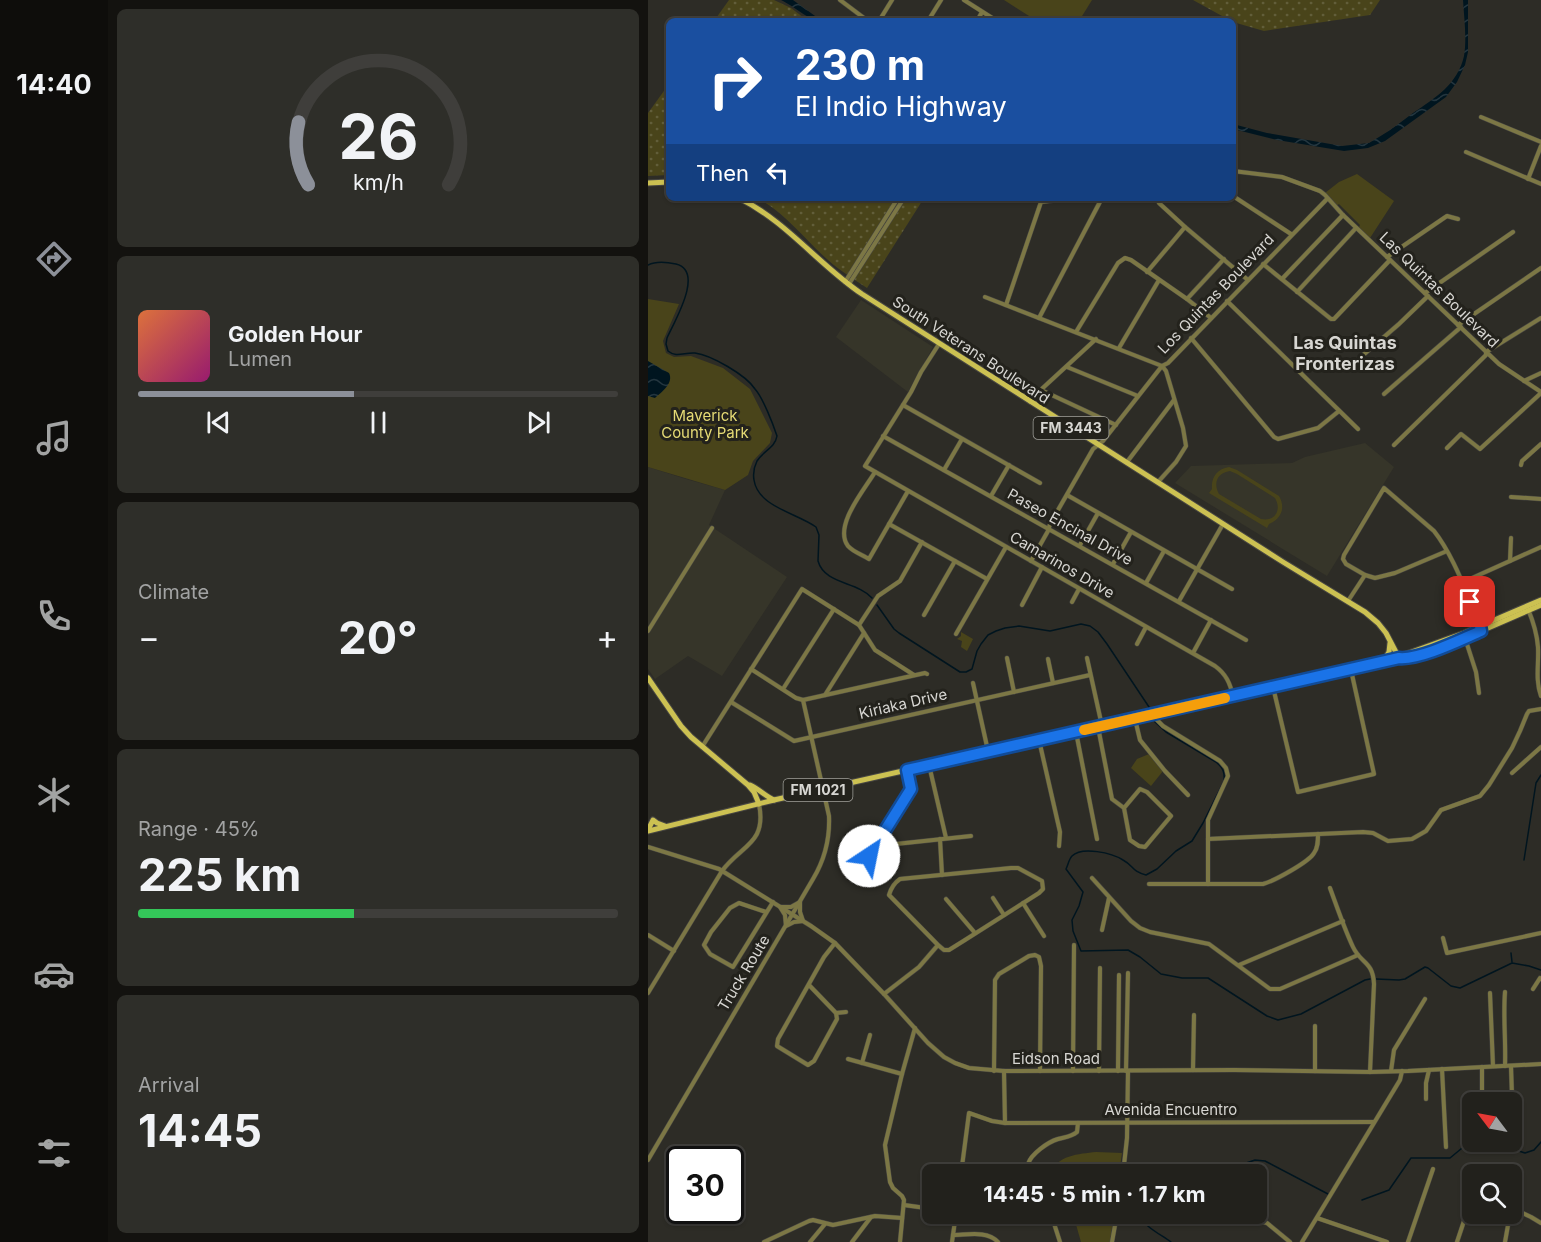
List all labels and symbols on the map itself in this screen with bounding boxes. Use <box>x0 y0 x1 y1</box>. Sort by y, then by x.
street label: Las Quintas Boulevard <box>1376 228 1503 352</box>
street label: Los Quintas Boulevard <box>1154 230 1278 357</box>
street label: South Veterans Boulevard <box>889 292 1053 408</box>
district label: Las Quintas Fronterizas <box>1293 332 1397 374</box>
park label: Maverick County Park <box>661 406 750 442</box>
road number: FM 3443 <box>1034 417 1108 439</box>
street label: Paseo Encinal Drive <box>1004 484 1136 569</box>
street label: Camarinos Drive <box>1007 527 1118 602</box>
pin <box>1444 576 1495 627</box>
street label: Kiriaka Drive <box>857 684 949 723</box>
road number: FM 1021 <box>784 779 852 801</box>
position arrow <box>837 824 901 888</box>
street label: Truck Route <box>713 931 774 1014</box>
street label: Eidson Road <box>1012 1049 1100 1068</box>
north arrow <box>1462 1092 1522 1152</box>
street label: Avenida Encuentro <box>1105 1100 1237 1119</box>
speed limit sign: 30 <box>666 1146 744 1224</box>

